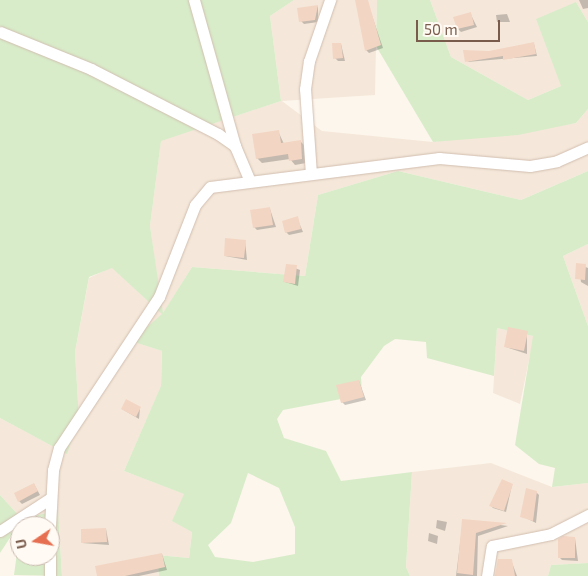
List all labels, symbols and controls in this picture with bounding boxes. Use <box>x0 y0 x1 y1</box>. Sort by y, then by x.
scale bar <box>418 10 502 42</box>
text: 50 m <box>424 20 458 38</box>
north arrow <box>10 516 60 566</box>
text: U <box>12 538 30 550</box>

